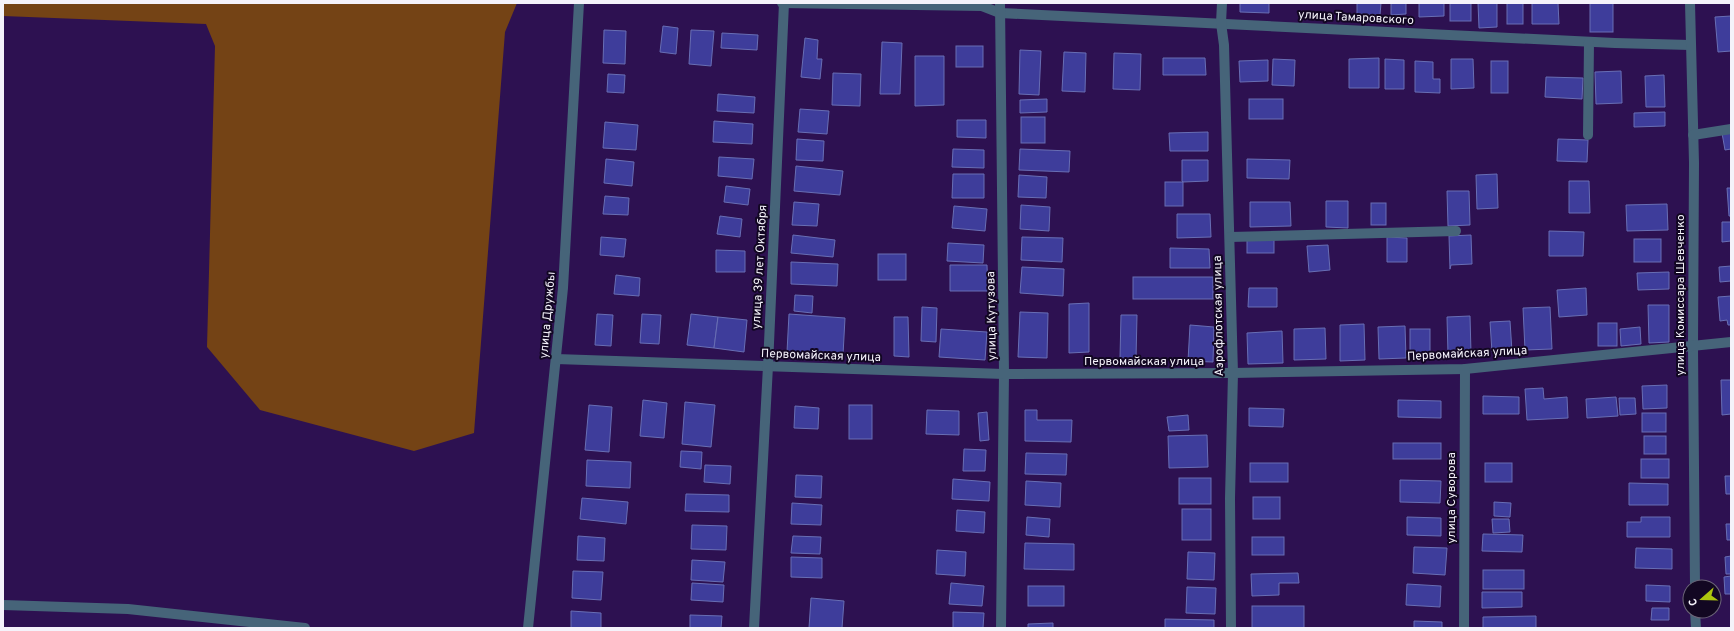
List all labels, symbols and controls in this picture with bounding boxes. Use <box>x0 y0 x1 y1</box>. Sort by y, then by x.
street label: улица Тамаровского <box>1298 7 1414 29</box>
street label: улица 39 лет Октября <box>749 204 771 330</box>
street label: улица Комиссара Шевченко <box>1673 214 1689 376</box>
street label: Аэрофлотская улица <box>1210 255 1228 376</box>
street label: улица Дружбы <box>536 271 560 359</box>
street label: улица Кутузова <box>983 271 1001 361</box>
street label: Первомайская улица <box>1407 343 1527 365</box>
street label: Первомайская улица <box>761 346 881 366</box>
street label: Первомайская улица <box>1084 354 1204 370</box>
street label: улица Суворова <box>1444 452 1460 544</box>
north arrow <box>1682 579 1722 619</box>
text: С <box>1686 596 1701 608</box>

